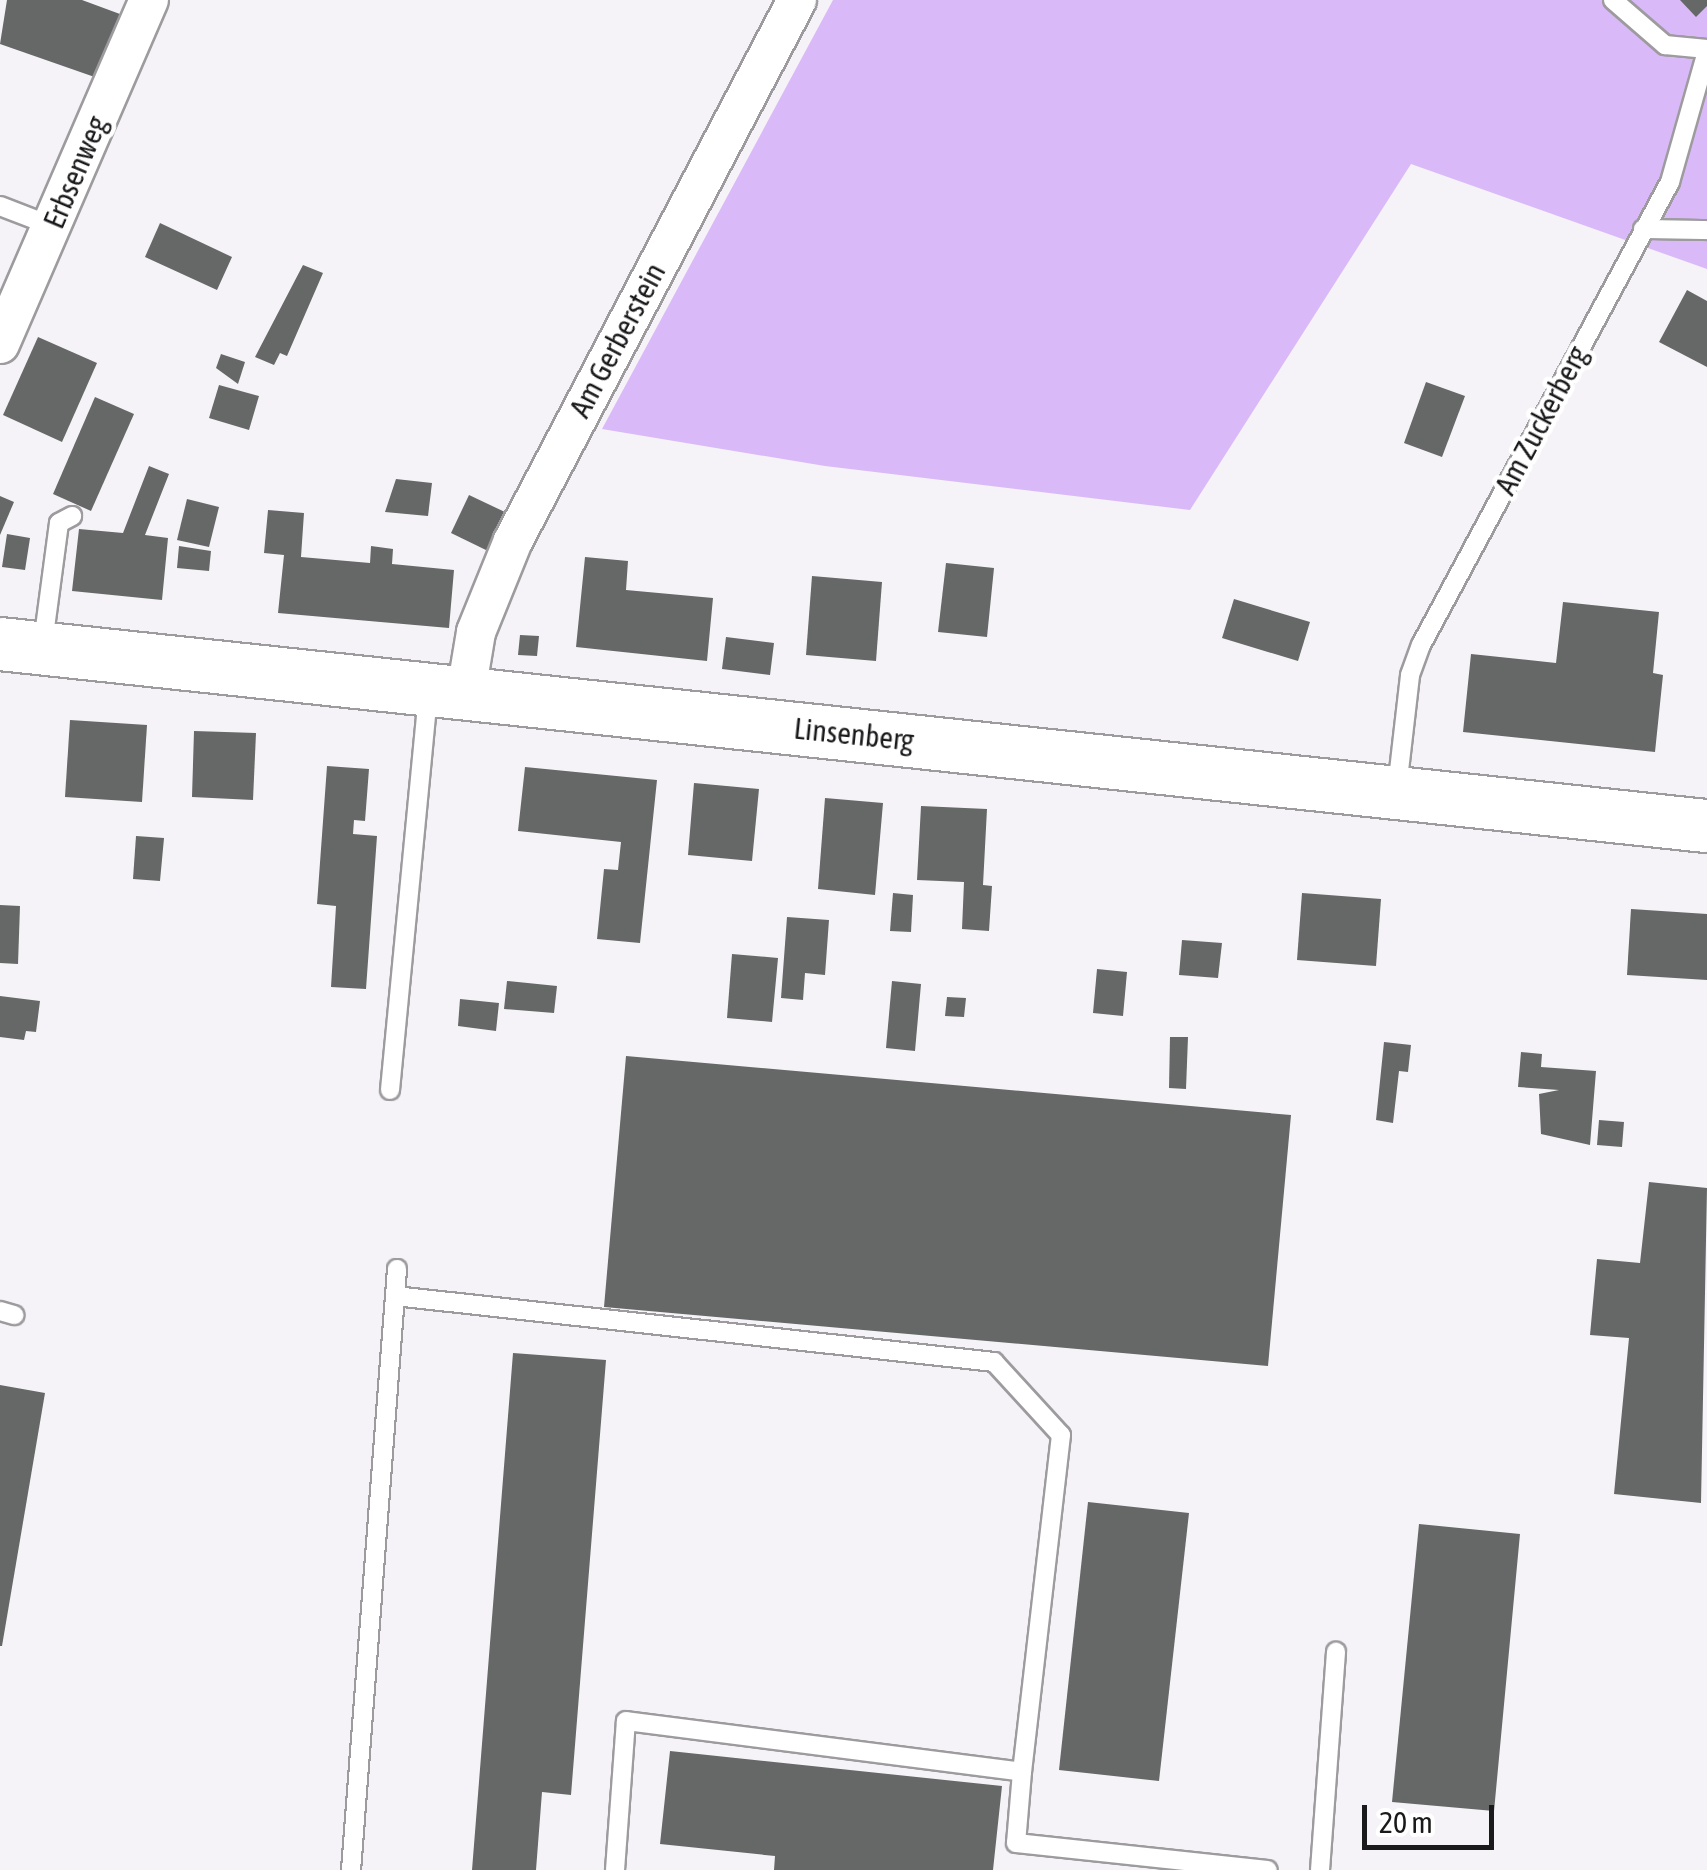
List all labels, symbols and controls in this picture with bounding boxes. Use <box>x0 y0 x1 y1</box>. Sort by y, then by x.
street label: Erbsenweg <box>35 110 115 234</box>
street label: Am Gerberstein <box>561 257 673 423</box>
street label: Am Zuckerberg <box>1487 339 1595 501</box>
street label: Linsenberg <box>792 710 916 758</box>
scale bar <box>1367 1785 1500 1847</box>
text: 20 m <box>1379 1805 1433 1839</box>

